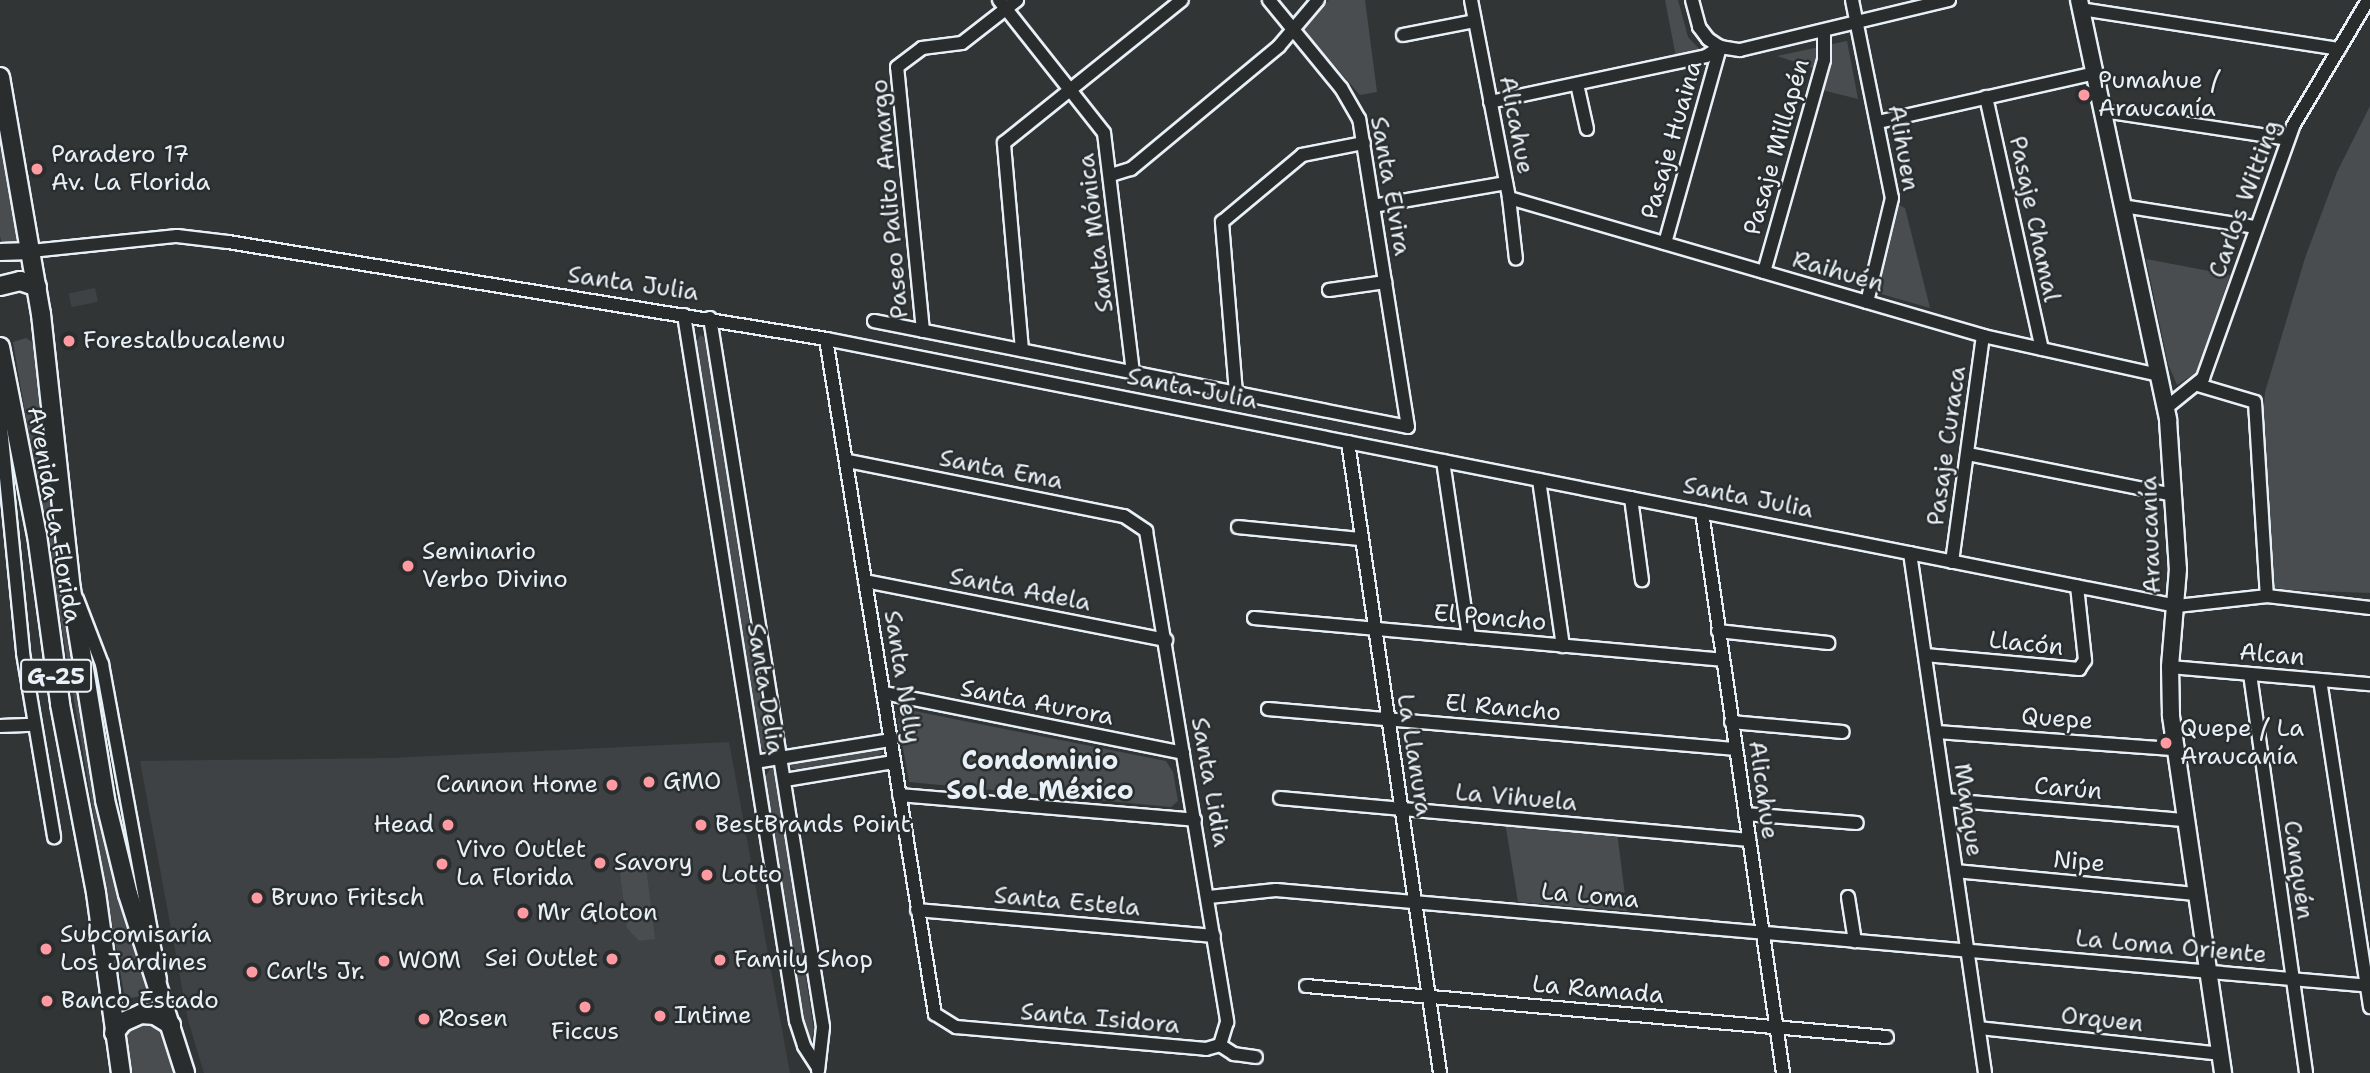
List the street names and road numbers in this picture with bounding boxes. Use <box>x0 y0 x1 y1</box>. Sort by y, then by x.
street label: Pasaje Millapén <box>1738 55 1816 239</box>
street label: Pasaje Huaina <box>1636 57 1708 223</box>
street label: Alicahue <box>1492 74 1540 176</box>
street label: Paseo Palito Amargo <box>865 78 915 320</box>
street label: Alihuen <box>1881 103 1925 193</box>
street label: Santa Elvira <box>1364 114 1416 258</box>
street label: Carlos Witting <box>2203 116 2287 282</box>
street label: Pasaje Chamal <box>2002 134 2066 304</box>
street label: Santa Mónica <box>1072 152 1120 314</box>
street label: Raihuén <box>1789 245 1887 299</box>
street label: Santa Julia <box>566 261 700 307</box>
street label: Santa Julia <box>1124 362 1260 416</box>
street label: Pasaje Curaca <box>1922 364 1972 528</box>
street label: Avenida La Florida <box>21 404 87 626</box>
street label: Santa Ema <box>937 444 1065 496</box>
street label: Santa Julia <box>1680 471 1816 525</box>
street label: Araucanía <box>2135 476 2167 594</box>
street label: Santa Adela <box>947 562 1093 618</box>
street label: El Poncho <box>1432 599 1548 637</box>
street label: Santa Nelly <box>877 608 927 746</box>
street label: Santa Delia <box>740 621 790 757</box>
street label: Llacón <box>1987 626 2065 662</box>
street label: Alcan <box>2238 638 2306 672</box>
road number: G-25 <box>19 656 93 696</box>
street label: Santa Aurora <box>958 674 1116 732</box>
street label: El Rancho <box>1444 689 1562 727</box>
street label: La Llanura <box>1390 692 1438 818</box>
street label: Quepe <box>2020 702 2094 736</box>
street label: Santa Lidia <box>1184 715 1236 849</box>
street label: Alicahue <box>1742 739 1784 841</box>
street label: Manque <box>1947 762 1989 858</box>
street label: Carún <box>2033 772 2103 806</box>
street label: La Vihuela <box>1454 778 1578 818</box>
street label: Canquén <box>2277 819 2319 921</box>
street label: Nipe <box>2052 845 2106 879</box>
street label: La Loma <box>1540 877 1640 915</box>
street label: Santa Estela <box>993 881 1141 923</box>
street label: La Loma Oriente <box>2074 924 2268 970</box>
street label: La Ramada <box>1531 970 1665 1010</box>
street label: Santa Isidora <box>1019 998 1181 1040</box>
street label: Orquen <box>2059 1001 2145 1039</box>

